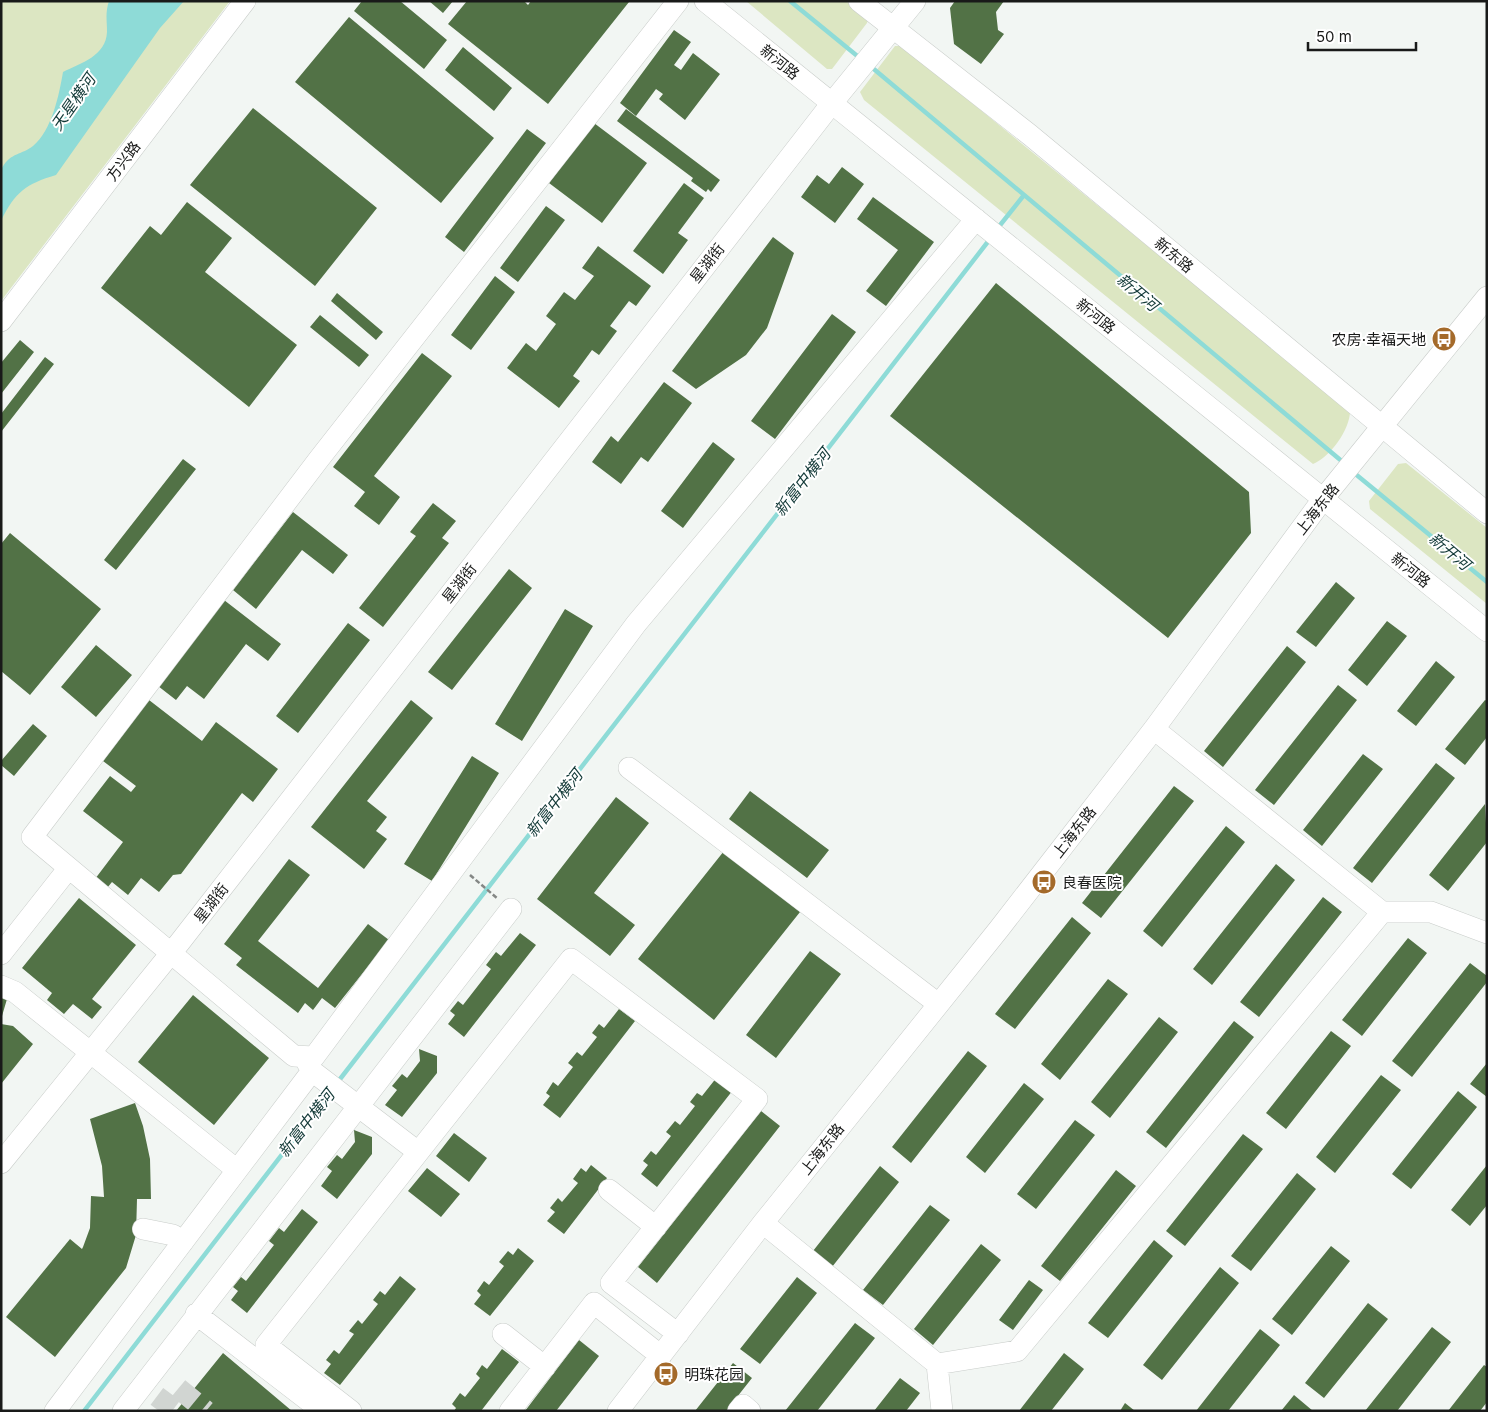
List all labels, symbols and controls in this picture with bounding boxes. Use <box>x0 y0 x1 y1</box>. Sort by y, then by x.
scale bar <box>1308 20 1416 52</box>
text: 50 m <box>1316 27 1352 46</box>
street label: 新河路 <box>757 40 803 84</box>
water label: 天星横河 <box>46 68 101 134</box>
street label: 方兴路 <box>102 137 144 185</box>
street label: 新东路 <box>1151 233 1197 277</box>
street label: 星湖街 <box>686 239 728 287</box>
water label: 新开河 <box>1113 269 1165 317</box>
street label: 新河路 <box>1073 294 1119 338</box>
bus stop icon: 农房·幸福天地 <box>1431 326 1457 352</box>
place label: 农房·幸福天地 <box>1332 330 1426 349</box>
water label: 新富中横河 <box>769 442 836 520</box>
street label: 上海东路 <box>1291 480 1343 538</box>
water label: 新开河 <box>1425 528 1477 576</box>
street label: 新河路 <box>1388 548 1434 592</box>
street label: 星湖街 <box>438 559 480 607</box>
water label: 新富中横河 <box>521 763 588 841</box>
street label: 上海东路 <box>1048 803 1100 861</box>
bus stop icon: 良春医院 <box>1031 869 1057 895</box>
place label: 良春医院 <box>1062 873 1122 892</box>
street label: 星湖街 <box>190 879 232 927</box>
water label: 新富中横河 <box>273 1083 340 1161</box>
street label: 上海东路 <box>796 1120 848 1178</box>
bus stop icon: 明珠花园 <box>653 1361 679 1387</box>
place label: 明珠花园 <box>684 1365 744 1384</box>

